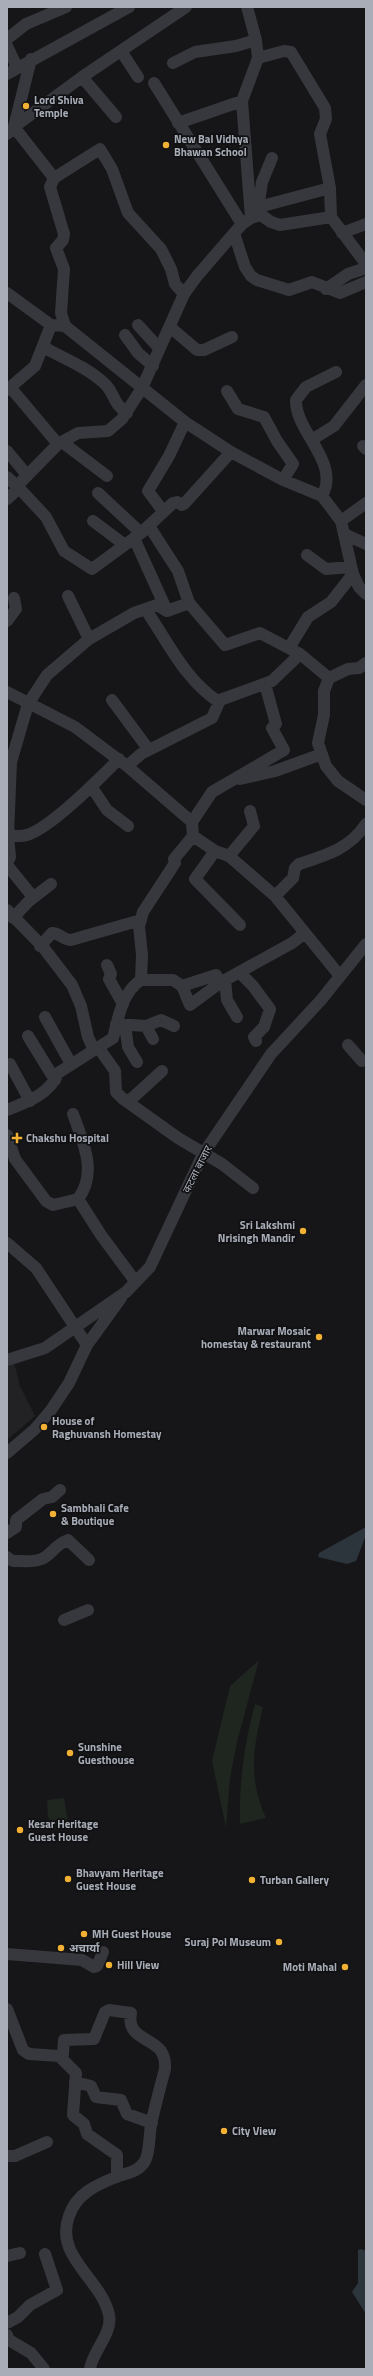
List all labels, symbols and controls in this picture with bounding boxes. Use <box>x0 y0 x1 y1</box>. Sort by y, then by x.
place label: Lord Shiva Temple <box>34 92 84 121</box>
marker: Lord Shiva Temple <box>21 101 31 111</box>
place label: New Bal Vidhya Bhawan School <box>174 131 249 160</box>
marker: New Bal Vidhya Bhawan School <box>161 140 171 150</box>
place label: Chakshu Hospital <box>26 1130 109 1146</box>
marker: Chakshu Hospital <box>11 1132 23 1144</box>
street label: कटला बाजार <box>178 1142 216 1196</box>
place label: Sri Lakshmi Nrisingh Mandir <box>218 1217 295 1246</box>
marker: Sri Lakshmi Nrisingh Mandir <box>298 1226 308 1236</box>
place label: Marwar Mosaic homestay & restaurant <box>201 1323 311 1352</box>
marker: Marwar Mosaic homestay & restaurant <box>314 1332 324 1342</box>
place label: House of Raghuvansh Homestay <box>52 1413 162 1442</box>
marker: House of Raghuvansh Homestay <box>39 1422 49 1432</box>
place label: Sambhali Cafe & Boutique <box>61 1500 129 1529</box>
marker: Sambhali Cafe & Boutique <box>48 1509 58 1519</box>
place label: Sunshine Guesthouse <box>78 1739 135 1768</box>
marker: Sunshine Guesthouse <box>65 1748 75 1758</box>
place label: Kesar Heritage Guest House <box>28 1816 99 1845</box>
marker: Kesar Heritage Guest House <box>15 1825 25 1835</box>
place label: Bhavyam Heritage Guest House <box>76 1865 164 1894</box>
place label: Turban Gallery <box>260 1872 329 1888</box>
marker: Bhavyam Heritage Guest House <box>63 1874 73 1884</box>
marker: Turban Gallery <box>247 1875 257 1885</box>
place label: MH Guest House <box>92 1926 172 1942</box>
marker: MH Guest House <box>79 1929 89 1939</box>
place label: Suraj Pol Museum <box>185 1934 271 1950</box>
marker: Suraj Pol Museum <box>274 1937 284 1947</box>
place label: अचार्या <box>69 1940 100 1956</box>
marker: अचार्या <box>56 1943 66 1953</box>
place label: Hill View <box>117 1957 160 1973</box>
place label: Moti Mahal <box>283 1959 337 1975</box>
marker: Hill View <box>104 1960 114 1970</box>
marker: Moti Mahal <box>340 1962 350 1972</box>
place label: City View <box>232 2123 277 2139</box>
marker: City View <box>219 2126 229 2136</box>

